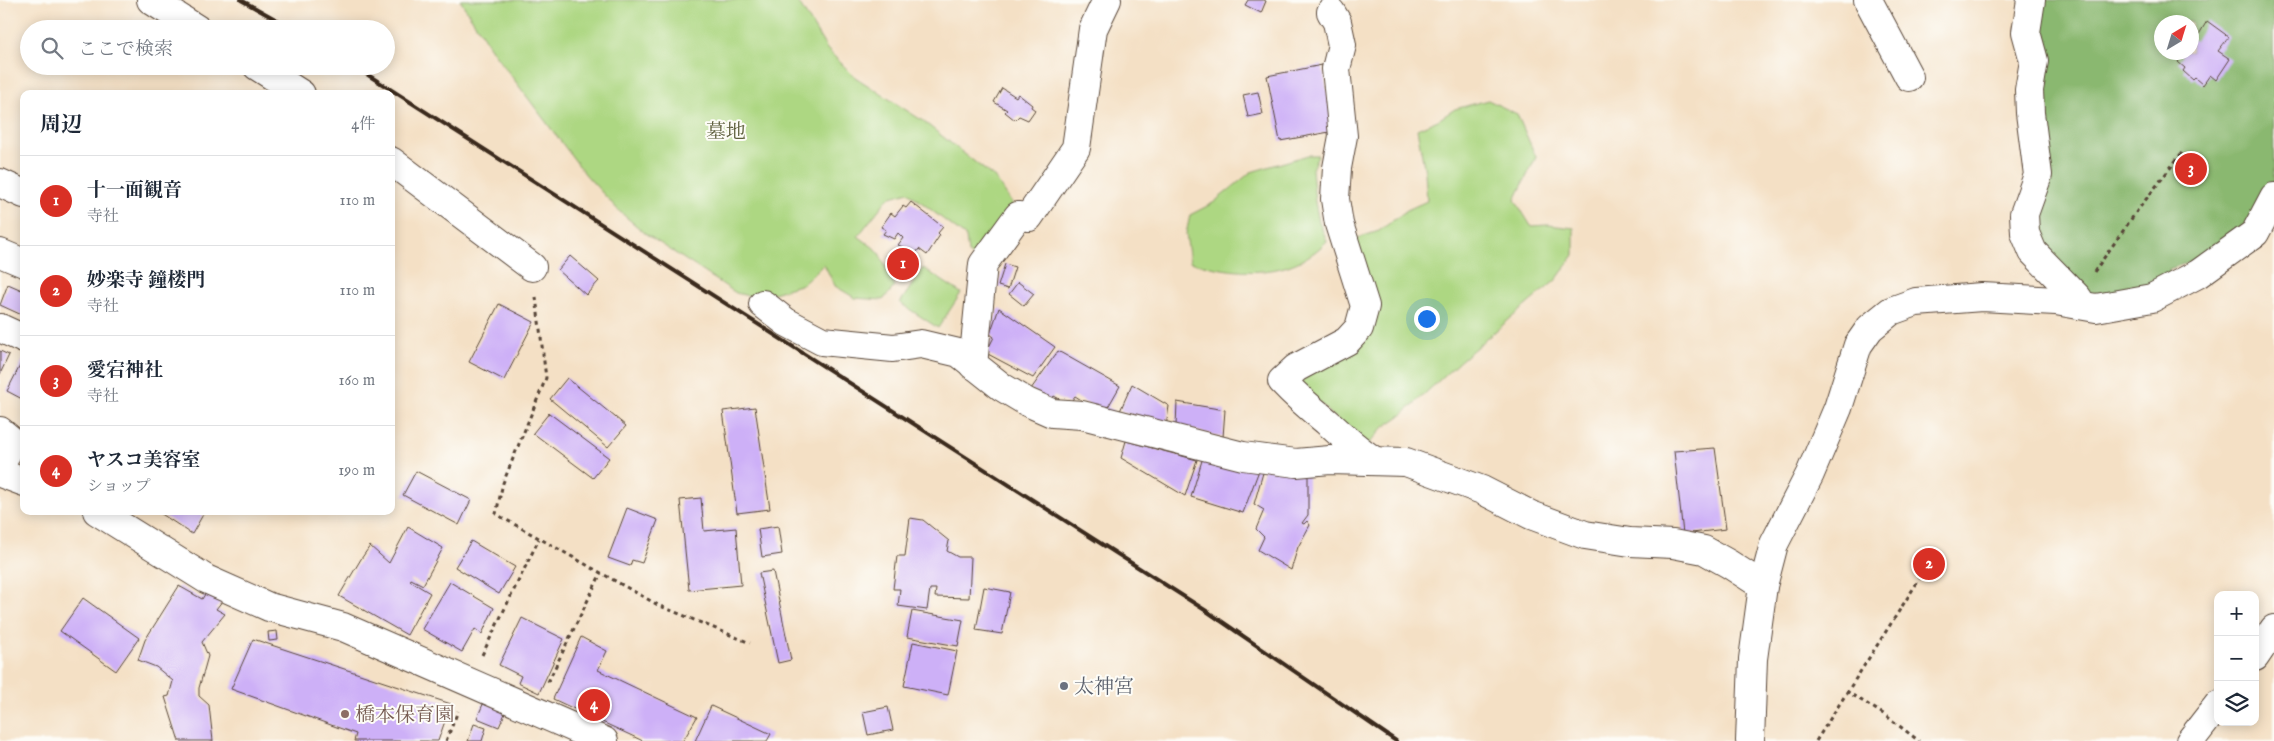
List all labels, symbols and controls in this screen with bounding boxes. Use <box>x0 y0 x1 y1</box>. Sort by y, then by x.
north arrow <box>2154 15 2199 60</box>
search box <box>20 20 395 75</box>
icon: search <box>38 34 66 62</box>
text: ここで検索 <box>78 38 173 62</box>
text: 周辺 <box>40 112 82 139</box>
text: 4件 <box>351 115 375 135</box>
park label: 墓地 <box>706 120 746 145</box>
pin: 3 <box>2175 150 2207 188</box>
text: 十一面観音 <box>87 179 182 203</box>
text: 1 <box>53 191 59 211</box>
text: 110 m <box>339 191 375 211</box>
text: 寺社 <box>87 207 119 227</box>
pin: 1 <box>887 245 919 283</box>
text: 妙楽寺 鐘楼門 <box>87 269 205 293</box>
text: 2 <box>52 281 60 301</box>
text: 110 m <box>339 281 375 301</box>
text: 寺社 <box>87 297 119 317</box>
your location <box>1414 306 1440 332</box>
text: 愛宕神社 <box>87 359 163 383</box>
text: 3 <box>53 371 59 391</box>
text: 160 m <box>339 371 375 391</box>
text: 寺社 <box>87 387 119 407</box>
text: ヤスコ美容室 <box>87 449 201 473</box>
text: 4 <box>52 461 60 481</box>
text: 190 m <box>338 461 375 481</box>
text: ショップ <box>87 477 151 497</box>
pin: 2 <box>1913 545 1945 583</box>
map controls <box>2214 591 2259 726</box>
button: + <box>2214 591 2259 636</box>
button: − <box>2214 636 2259 681</box>
place label: 太神宮 <box>1074 675 1134 700</box>
marker: 太神宮 <box>1058 680 1070 692</box>
button: layers <box>2214 681 2259 726</box>
pin: 4 <box>578 686 610 724</box>
place label: 橋本保育園 <box>355 703 455 728</box>
marker: 橋本保育園 <box>339 708 351 720</box>

